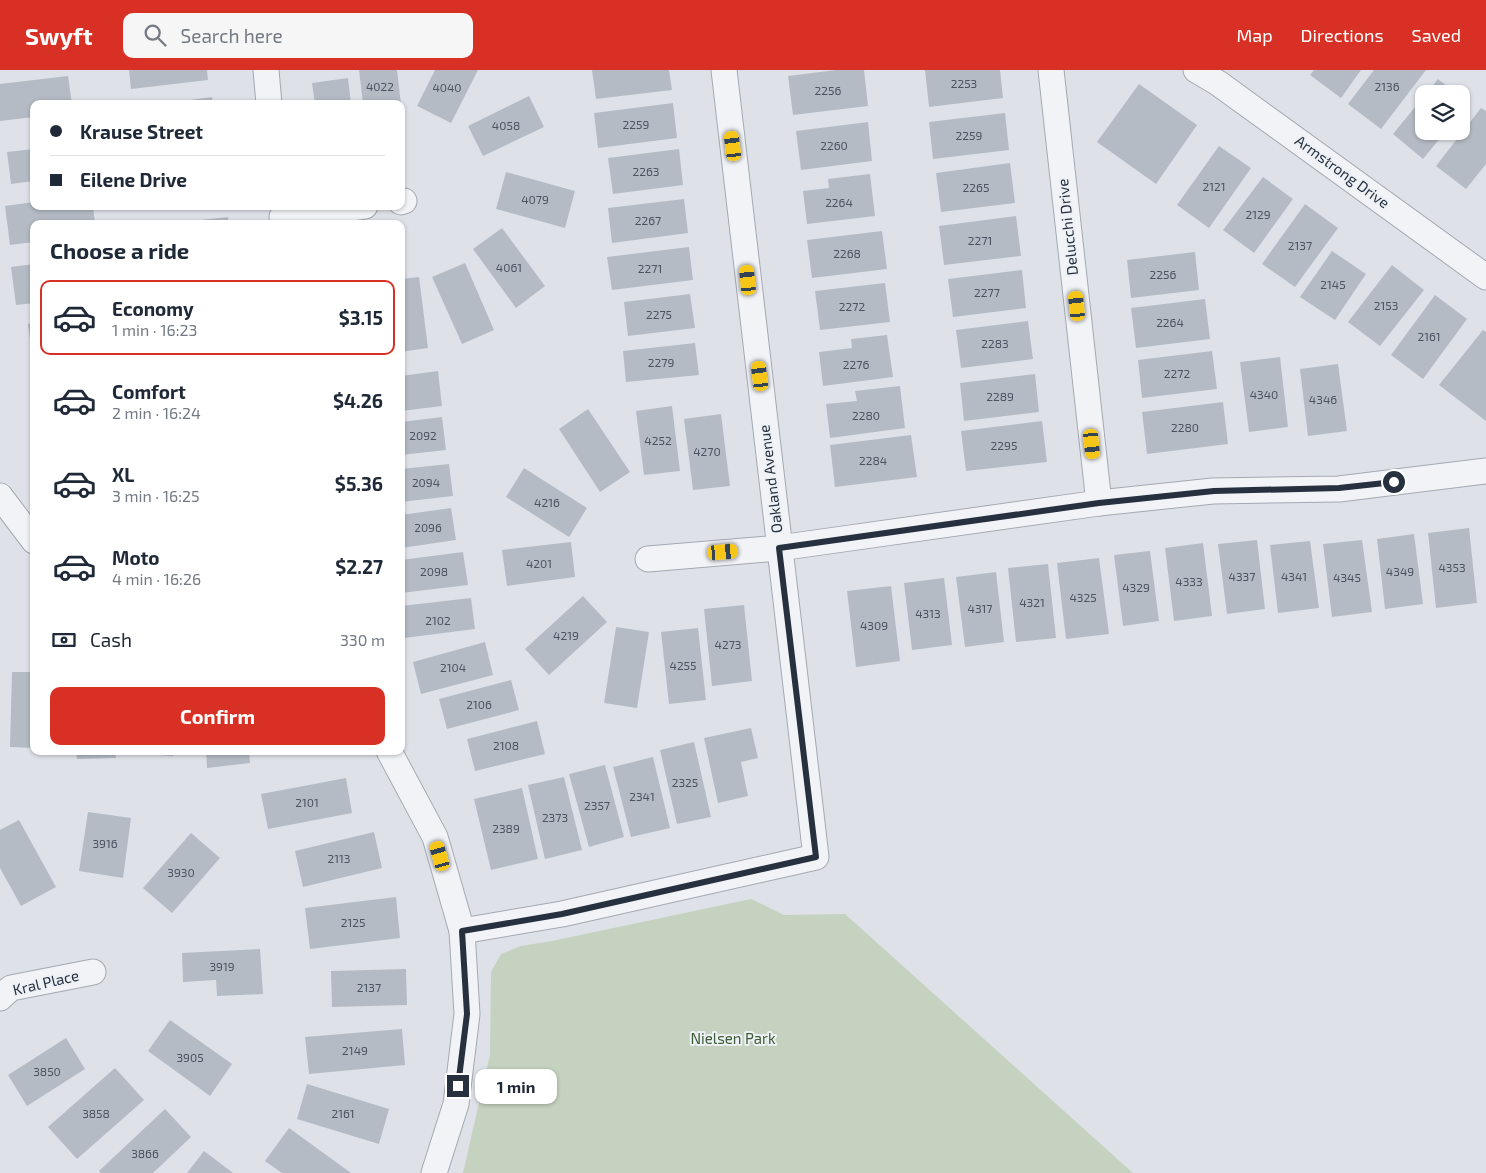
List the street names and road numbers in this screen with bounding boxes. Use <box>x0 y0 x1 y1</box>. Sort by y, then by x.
street label: Armstrong Drive <box>1292 131 1393 211</box>
street label: Delucchi Drive <box>1053 178 1081 276</box>
street label: Oakland Avenue <box>754 424 786 534</box>
street label: Kral Place <box>11 966 81 998</box>

